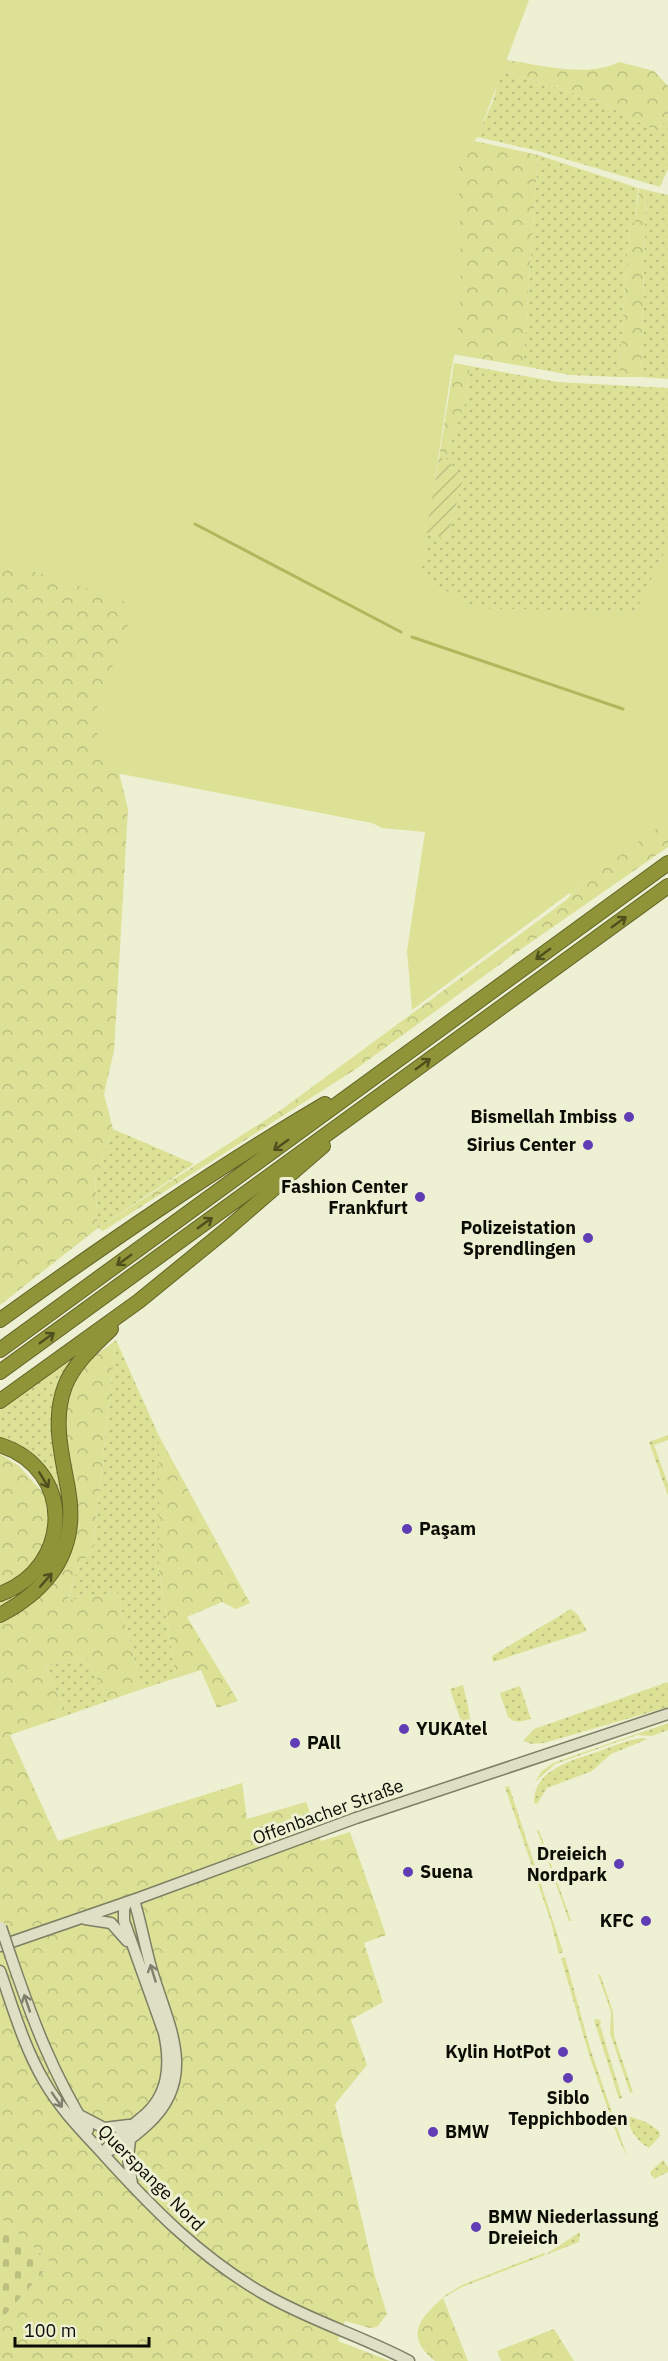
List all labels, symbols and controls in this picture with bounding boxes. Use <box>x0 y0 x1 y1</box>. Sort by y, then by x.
one-way arrow <box>610 916 626 928</box>
one-way arrow <box>536 948 552 960</box>
one-way arrow <box>415 1057 431 1070</box>
place label: Bismellah Imbiss <box>471 1105 617 1128</box>
marker: Bismellah Imbiss <box>622 1110 636 1124</box>
place label: Sirius Center <box>466 1133 576 1156</box>
marker: Sirius Center <box>581 1138 595 1152</box>
one-way arrow <box>274 1139 290 1151</box>
place label: Fashion Center Frankfurt <box>281 1175 408 1219</box>
marker: Fashion Center Frankfurt <box>413 1190 427 1204</box>
place label: Polizeistation Sprendlingen <box>461 1216 576 1260</box>
one-way arrow <box>197 1217 213 1229</box>
marker: Polizeistation Sprendlingen <box>581 1231 595 1245</box>
one-way arrow <box>116 1254 132 1266</box>
one-way arrow <box>39 1331 55 1344</box>
one-way arrow <box>39 1471 51 1488</box>
place label: Paşam <box>419 1517 476 1540</box>
marker: Paşam <box>400 1522 414 1536</box>
one-way arrow <box>39 1573 53 1588</box>
place label: YUKAtel <box>416 1717 488 1740</box>
marker: YUKAtel <box>397 1722 411 1736</box>
place label: PAll <box>307 1731 341 1754</box>
marker: PAll <box>288 1736 302 1750</box>
street label: Offenbacher Straße <box>249 1774 406 1850</box>
place label: Dreieich Nordpark <box>527 1842 608 1886</box>
marker: Dreieich Nordpark <box>612 1857 626 1871</box>
place label: Suena <box>420 1860 473 1883</box>
marker: Suena <box>401 1865 415 1879</box>
place label: KFC <box>600 1909 634 1932</box>
marker: KFC <box>639 1914 653 1928</box>
one-way arrow <box>147 1964 158 1983</box>
one-way arrow <box>21 1994 32 2013</box>
place label: Kylin HotPot <box>445 2040 551 2063</box>
marker: Kylin HotPot <box>556 2045 570 2059</box>
marker: Siblo Teppichboden <box>561 2071 575 2085</box>
place label: Siblo Teppichboden <box>508 2086 628 2130</box>
one-way arrow <box>51 2092 63 2108</box>
street label: Querspange Nord <box>93 2119 210 2236</box>
place label: BMW <box>445 2120 489 2143</box>
marker: BMW <box>426 2125 440 2139</box>
place label: BMW Niederlassung Dreieich <box>488 2205 658 2249</box>
marker: BMW Niederlassung Dreieich <box>469 2220 483 2234</box>
scale bar <box>15 2310 148 2348</box>
text: 100 m <box>24 2319 76 2342</box>

